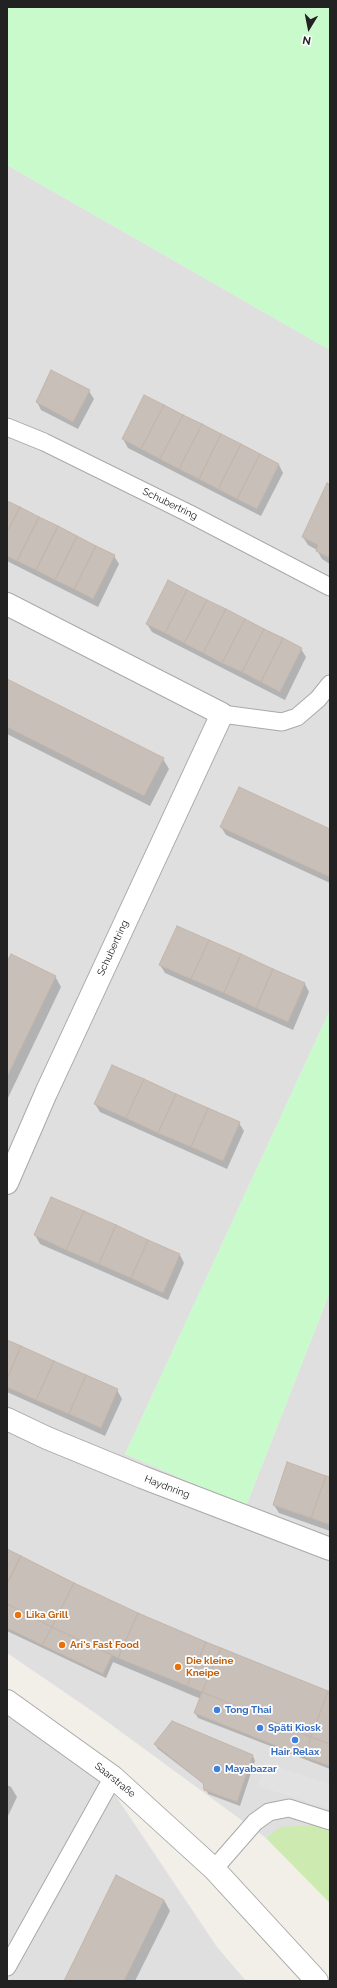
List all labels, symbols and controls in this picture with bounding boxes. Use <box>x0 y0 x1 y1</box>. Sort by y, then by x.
north arrow <box>289 8 329 48</box>
text: N <box>302 33 312 47</box>
street label: Schubertring <box>140 485 200 523</box>
street label: Schubertring <box>95 918 131 978</box>
street label: Haydnring <box>143 1473 191 1501</box>
place label: Lika Grill <box>26 1609 68 1621</box>
marker: Lika Grill <box>13 1610 23 1620</box>
place label: Ari's Fast Food <box>70 1639 139 1651</box>
marker: Ari's Fast Food <box>57 1640 67 1650</box>
place label: Die kleine Kneipe <box>186 1655 233 1678</box>
marker: Die kleine Kneipe <box>173 1662 183 1672</box>
place label: Tong Thai <box>225 1704 272 1716</box>
marker: Tong Thai <box>212 1705 222 1715</box>
place label: Späti Kiosk <box>268 1722 321 1734</box>
marker: Späti Kiosk <box>255 1723 265 1733</box>
marker: Hair Relax <box>290 1735 300 1745</box>
place label: Hair Relax <box>271 1746 319 1758</box>
street label: Saarstraße <box>92 1760 138 1800</box>
place label: Mayabazar <box>225 1763 277 1775</box>
marker: Mayabazar <box>212 1764 222 1774</box>

